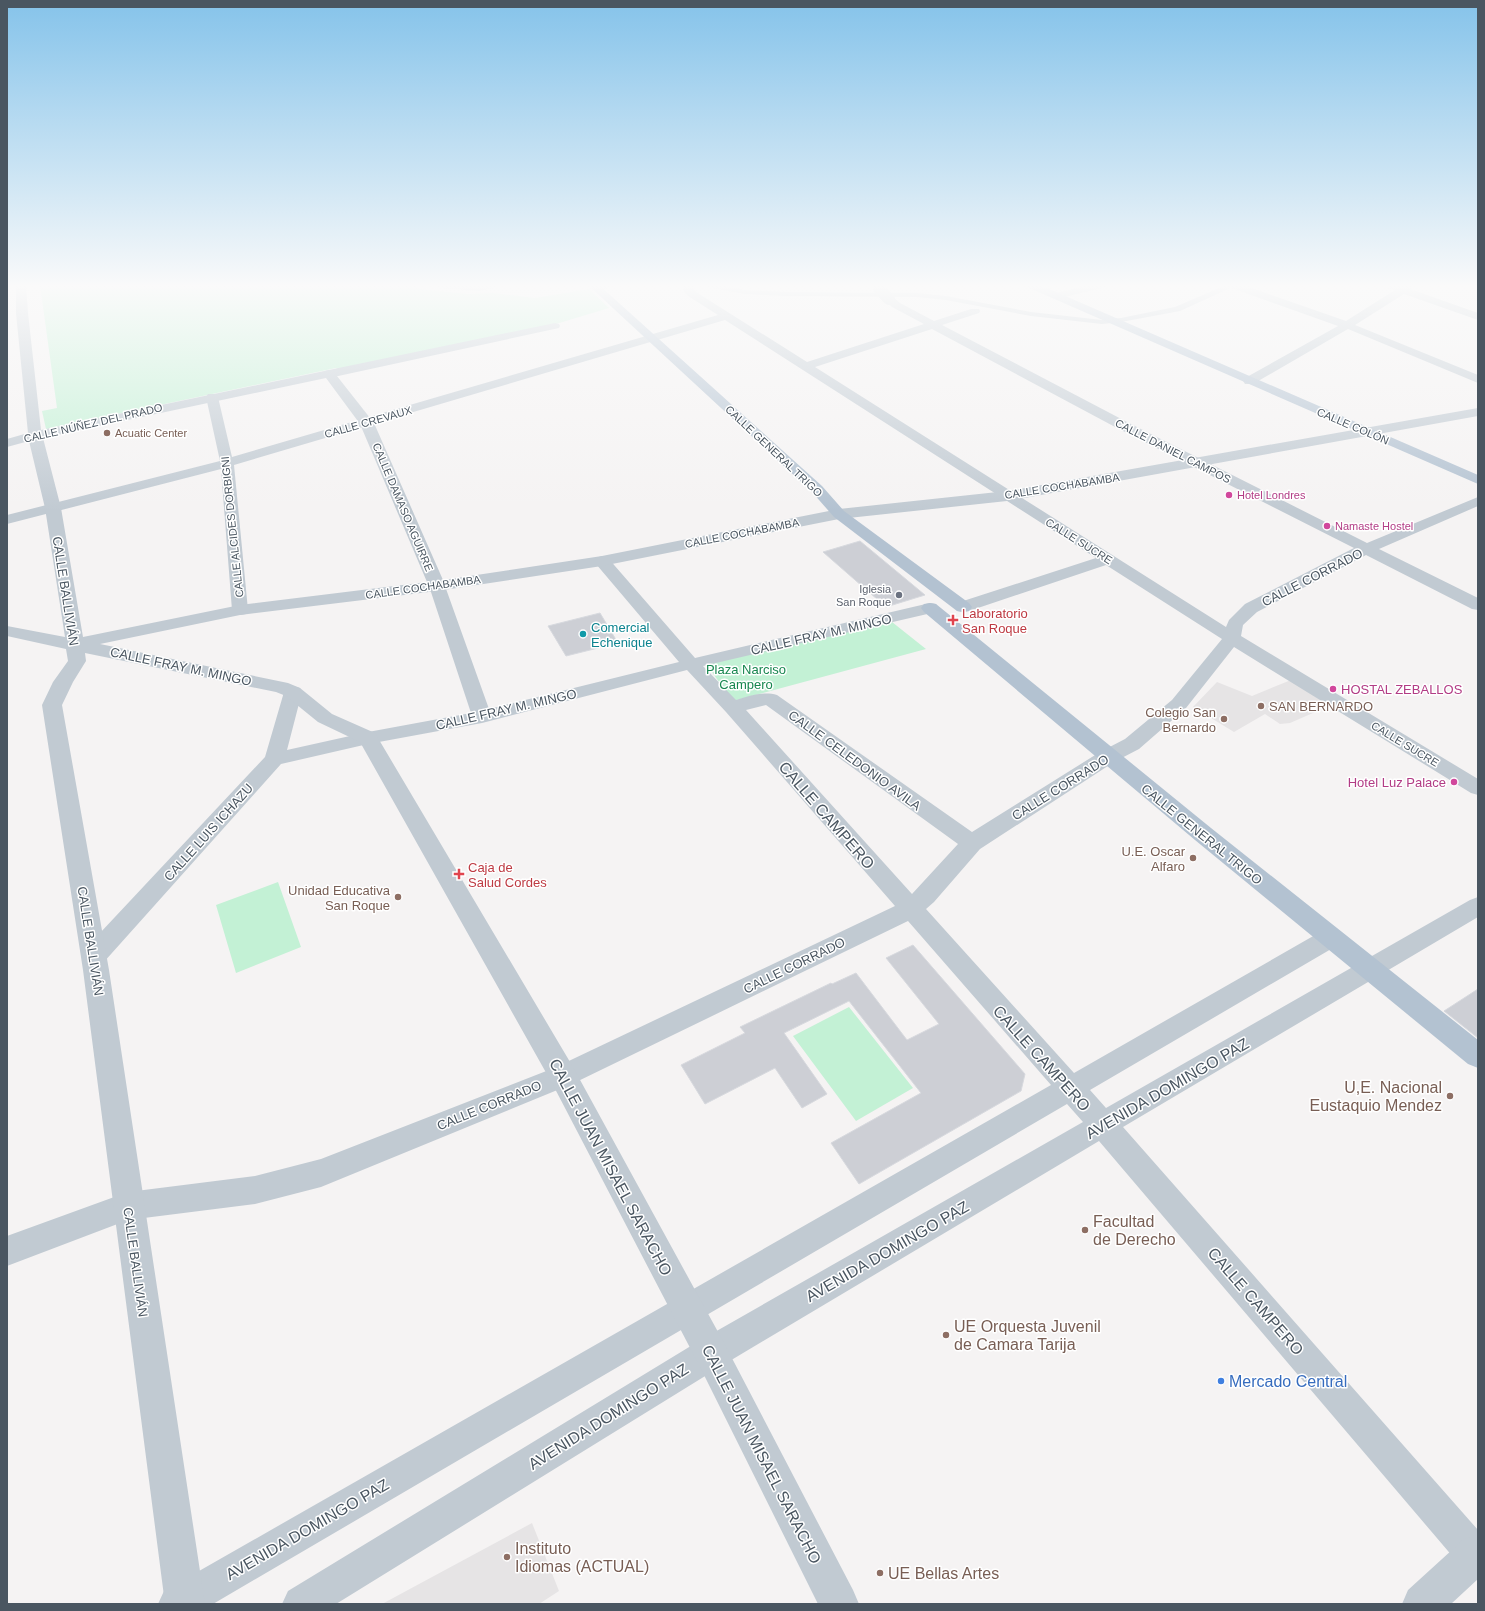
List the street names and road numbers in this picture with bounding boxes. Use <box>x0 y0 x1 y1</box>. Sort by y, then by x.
street label: CALLE NÚÑEZ DEL PRADO <box>22 401 164 445</box>
street label: CALLE GENERAL TRIGO <box>723 403 825 499</box>
street label: CALLE CREVAUX <box>323 404 414 440</box>
street label: CALLE COLÓN <box>1315 405 1391 447</box>
street label: CALLE DANIEL CAMPOS <box>1113 417 1233 485</box>
street label: CALLE DAMASO AGUIRRE <box>370 441 436 573</box>
street label: CALLE ALCIDES DORBIGNI <box>219 456 245 598</box>
street label: CALLE COCHABAMBA <box>1004 471 1121 501</box>
street label: CALLE COCHABAMBA <box>684 516 801 550</box>
street label: CALLE SUCRE <box>1043 516 1115 566</box>
street label: CALLE BALLIVIÁN <box>49 535 82 647</box>
street label: CALLE CORRADO <box>1259 546 1365 609</box>
street label: CALLE COCHABAMBA <box>365 573 482 601</box>
street label: CALLE FRAY M. MINGO <box>749 611 893 658</box>
street label: CALLE FRAY M. MINGO <box>109 644 253 689</box>
street label: CALLE FRAY M. MINGO <box>434 686 578 733</box>
street label: CALLE CELEDONIO AVILA <box>786 707 924 814</box>
street label: CALLE SUCRE <box>1369 719 1441 769</box>
street label: CALLE CORRADO <box>1009 752 1111 823</box>
street label: CALLE CAMPERO <box>776 758 878 872</box>
street label: CALLE LUIS ICHAZU <box>161 781 256 884</box>
street label: CALLE GENERAL TRIGO <box>1138 781 1265 888</box>
street label: CALLE BALLIVIÁN <box>74 885 107 997</box>
street label: CALLE CORRADO <box>741 934 848 997</box>
street label: CALLE CAMPERO <box>990 1002 1093 1115</box>
street label: AVENIDA DOMINGO PAZ <box>1083 1035 1252 1142</box>
street label: CALLE JUAN MISAEL SARACHO <box>546 1056 675 1279</box>
street label: CALLE CORRADO <box>435 1078 544 1133</box>
street label: AVENIDA DOMINGO PAZ <box>803 1198 972 1305</box>
street label: CALLE BALLIVIÁN <box>120 1206 151 1318</box>
street label: CALLE CAMPERO <box>1205 1244 1307 1358</box>
street label: CALLE JUAN MISAEL SARACHO <box>699 1342 824 1566</box>
street label: AVENIDA DOMINGO PAZ <box>525 1360 691 1473</box>
street label: AVENIDA DOMINGO PAZ <box>223 1476 392 1583</box>

